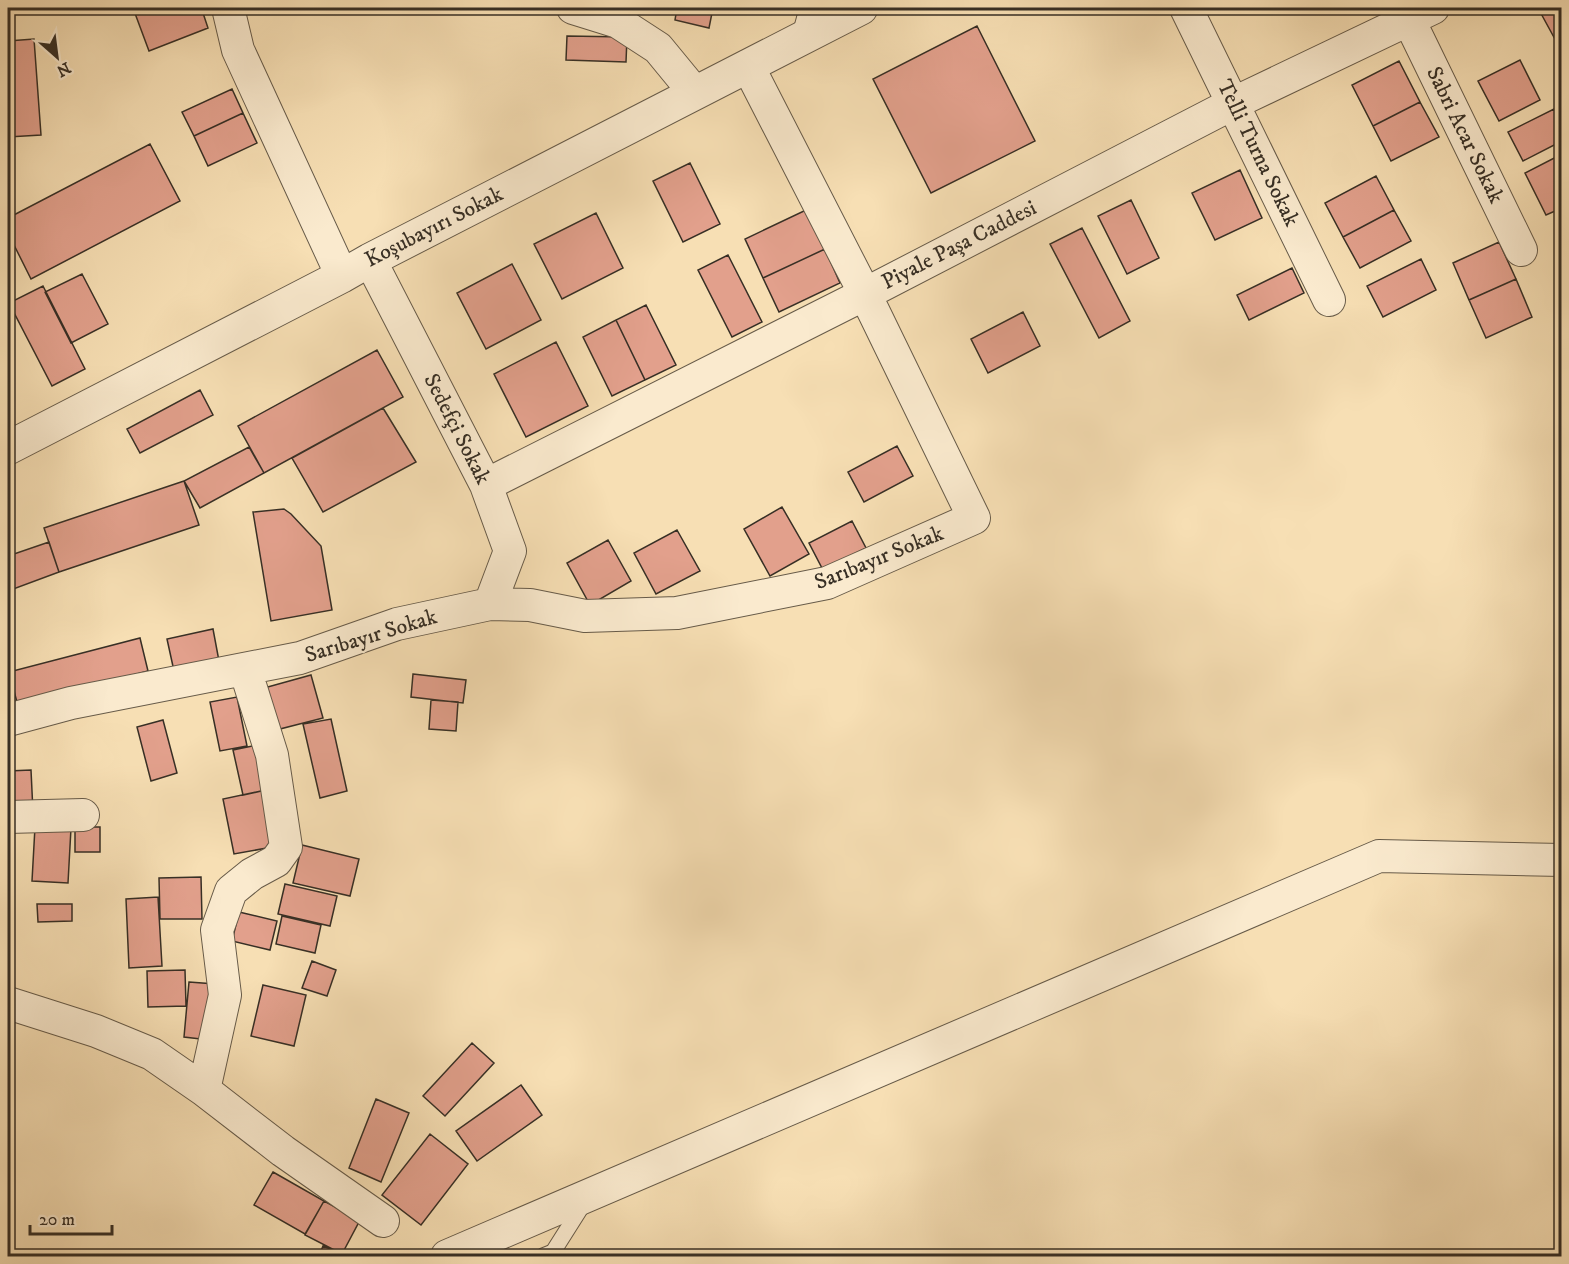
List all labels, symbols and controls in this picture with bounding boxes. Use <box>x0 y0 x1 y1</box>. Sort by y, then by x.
north arrow <box>27 27 87 87</box>
text: N <box>53 57 74 81</box>
street label: Sabri Acar Sokak <box>1420 62 1510 208</box>
street label: Telli Turna Sokak <box>1211 75 1305 231</box>
street label: Koşubayırı Sokak <box>360 181 508 273</box>
street label: Piyale Paşa Caddesi <box>877 194 1041 296</box>
street label: Sedefçi Sokak <box>418 369 496 489</box>
street label: Sarıbayır Sokak <box>811 520 947 596</box>
street label: Sarıbayır Sokak <box>302 603 440 669</box>
scale bar <box>30 1198 112 1236</box>
text: 20 m <box>39 1209 75 1231</box>

